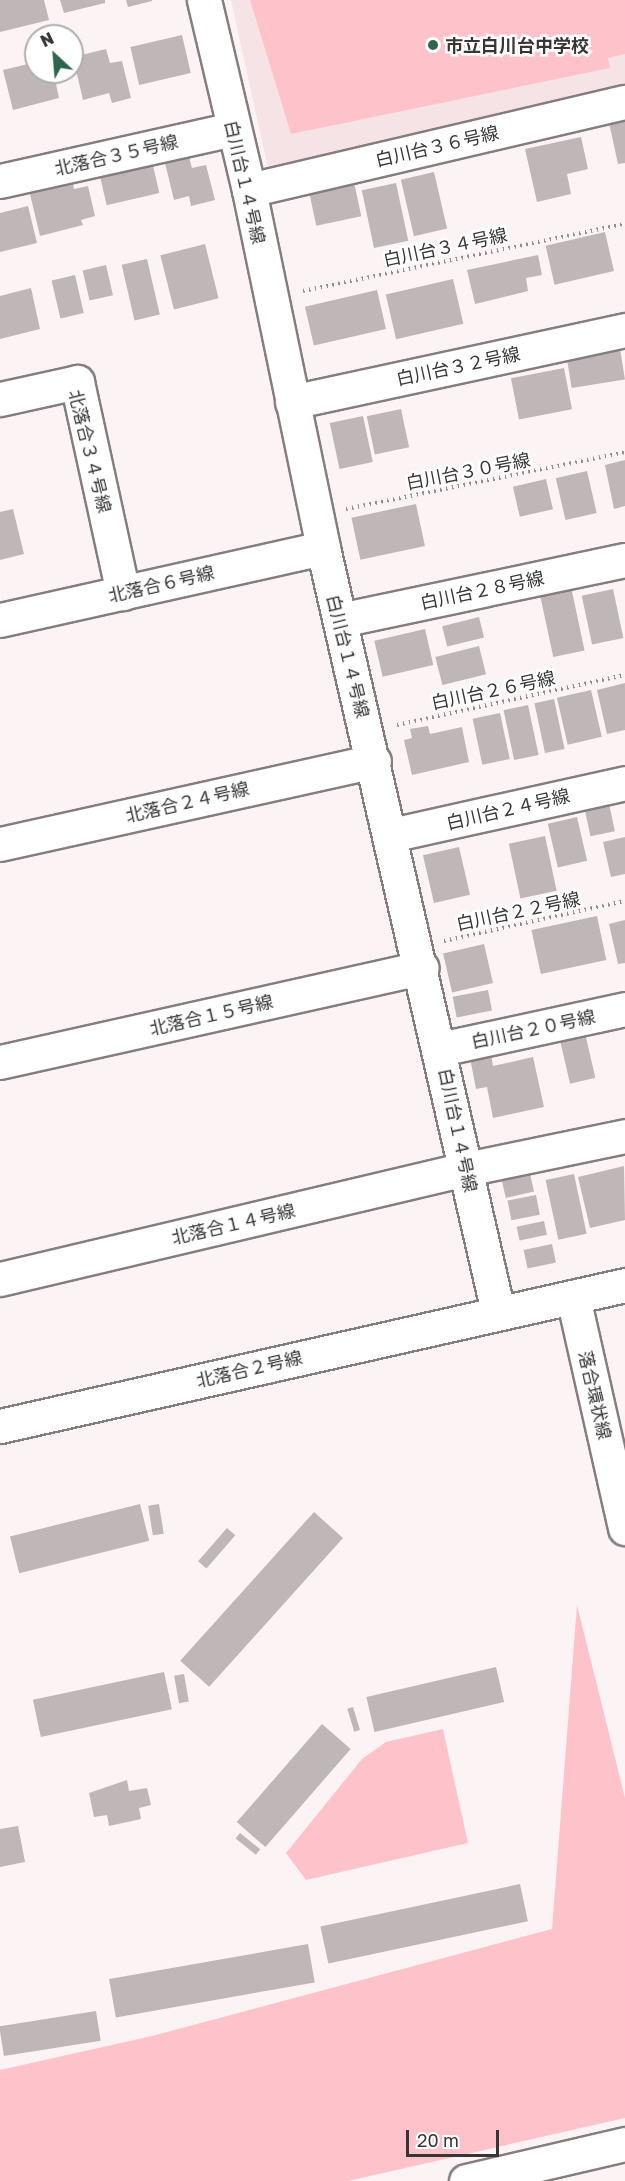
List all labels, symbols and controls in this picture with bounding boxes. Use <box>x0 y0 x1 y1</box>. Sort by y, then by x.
north arrow <box>24 24 84 84</box>
text: N <box>37 28 57 51</box>
place label: 市立白川台中学校 <box>445 34 589 56</box>
marker: 市立白川台中学校 <box>426 38 440 52</box>
street label: 白川台１４号線 <box>220 118 270 246</box>
street label: 白川台３６号線 <box>373 121 501 171</box>
street label: 北落合３５号線 <box>52 130 180 180</box>
street label: 白川台３４号線 <box>381 223 509 271</box>
street label: 白川台３２号線 <box>394 342 522 390</box>
street label: 北落合３４号線 <box>64 387 116 515</box>
street label: 白川台３０号線 <box>404 448 532 494</box>
street label: 北落合６号線 <box>106 561 216 607</box>
street label: 白川台２８号線 <box>418 566 546 614</box>
street label: 白川台１４号線 <box>322 592 374 720</box>
street label: 白川台２６号線 <box>429 666 557 714</box>
street label: 北落合２４号線 <box>123 777 251 827</box>
street label: 白川台２４号線 <box>444 784 572 834</box>
street label: 白川台２２号線 <box>454 887 582 935</box>
street label: 北落合１５号線 <box>147 990 275 1040</box>
street label: 白川台２０号線 <box>469 1005 597 1053</box>
street label: 白川台１４号線 <box>434 1066 482 1194</box>
street label: 北落合１４号線 <box>169 1199 297 1249</box>
street label: 北落合２号線 <box>194 1346 304 1392</box>
street label: 落合環状線 <box>574 1349 616 1441</box>
scale bar <box>409 2118 502 2156</box>
text: 20 m <box>417 2129 459 2151</box>

